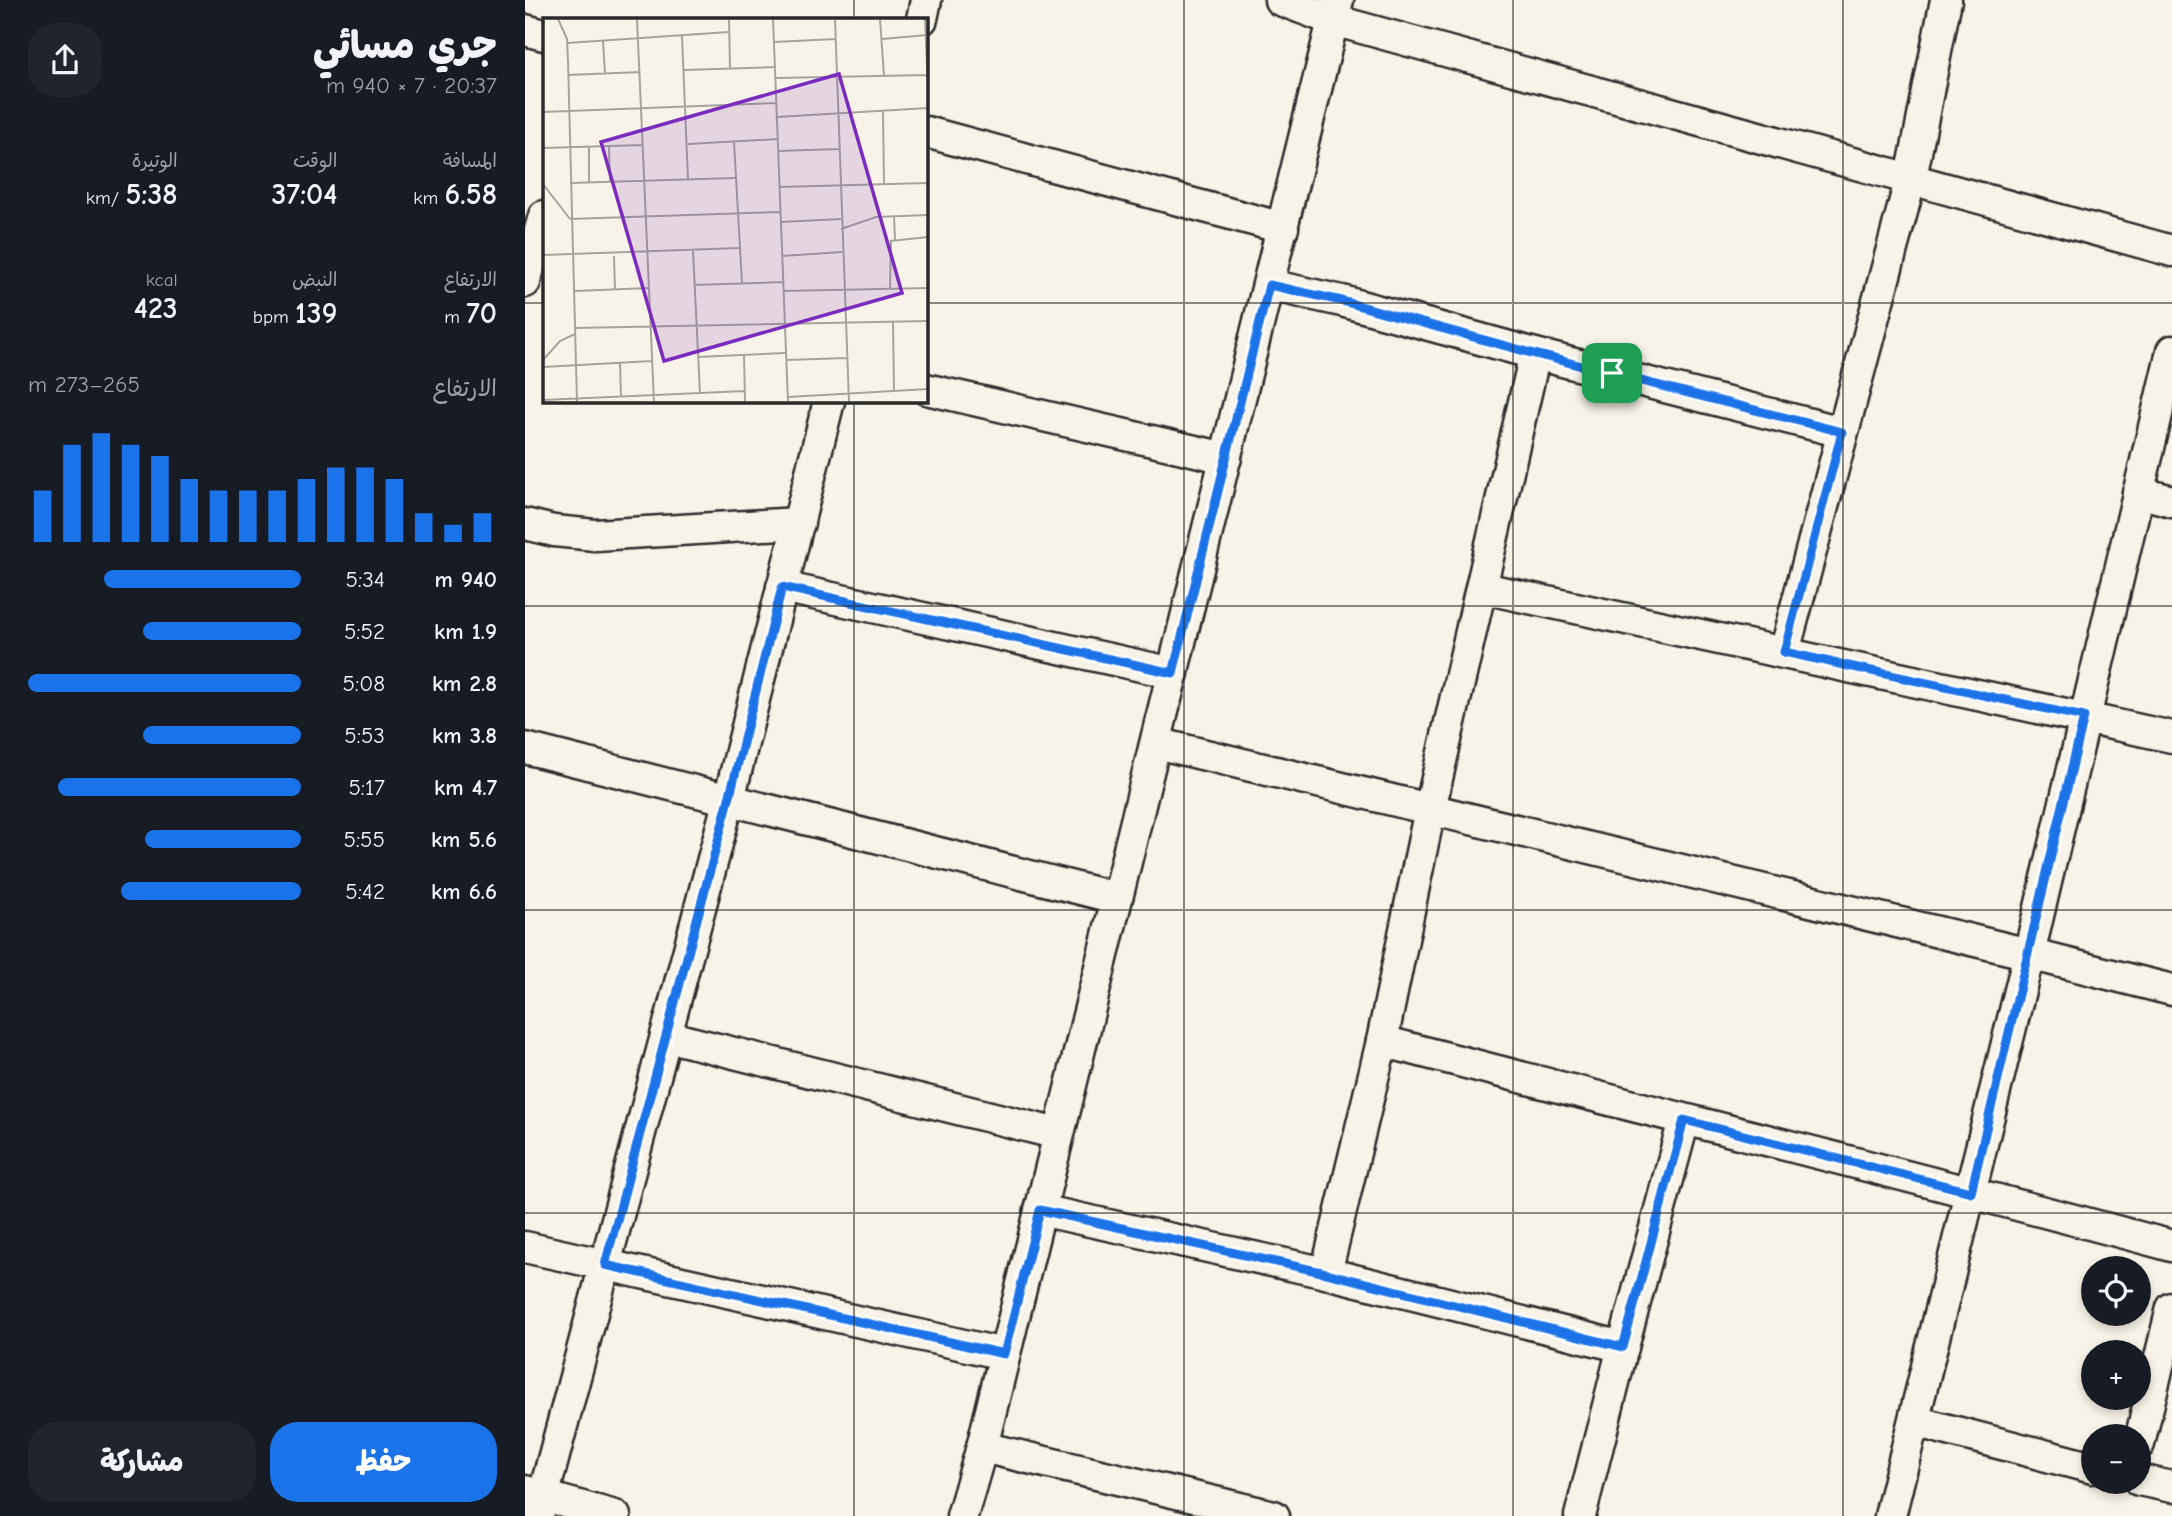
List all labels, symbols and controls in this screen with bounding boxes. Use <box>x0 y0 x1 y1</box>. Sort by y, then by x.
inset map <box>543 18 927 402</box>
button: share <box>28 23 102 97</box>
text: جري مسائي <box>313 24 497 68</box>
text: 20:37 · 7 × 940 m <box>326 72 497 99</box>
text: الوتيرة <box>132 150 178 172</box>
text: الوقت <box>293 150 337 172</box>
text: المسافة <box>443 150 497 172</box>
text: 5:38 <box>125 177 178 212</box>
text: 37:04 <box>272 177 337 212</box>
text: 6.58 <box>445 177 497 212</box>
text: /km <box>86 187 125 209</box>
text: km <box>413 187 445 209</box>
text: kcal <box>146 269 178 291</box>
text: النبض <box>292 269 337 291</box>
text: الارتفاع <box>444 269 497 291</box>
text: 423 <box>134 291 178 326</box>
text: 139 <box>295 296 337 331</box>
text: 70 <box>466 296 497 331</box>
text: bpm <box>253 306 295 328</box>
text: m <box>444 306 466 328</box>
pin <box>1582 343 1642 403</box>
icon: arrive <box>1593 354 1631 392</box>
text: 265–273 m <box>28 371 140 398</box>
text: الارتفاع <box>433 375 497 402</box>
text: 5:34 <box>346 566 385 593</box>
text: 940 m <box>435 566 497 593</box>
text: 5:52 <box>344 618 385 645</box>
text: 1.9 km <box>434 618 497 645</box>
text: 5:08 <box>343 670 385 697</box>
text: 2.8 km <box>432 670 497 697</box>
text: 5:53 <box>344 722 385 749</box>
text: 3.8 km <box>432 722 497 749</box>
text: 5:17 <box>348 774 385 801</box>
text: 4.7 km <box>434 774 497 801</box>
text: 5:55 <box>343 826 385 853</box>
text: 5.6 km <box>431 826 497 853</box>
text: 5:42 <box>345 878 385 905</box>
text: 6.6 km <box>431 878 497 905</box>
map controls <box>2081 1256 2151 1494</box>
button: locate <box>2081 1256 2151 1326</box>
button: + <box>2081 1340 2151 1410</box>
button: مشاركة <box>28 1422 256 1502</box>
button: حفظ <box>270 1422 497 1502</box>
button: − <box>2081 1424 2151 1494</box>

